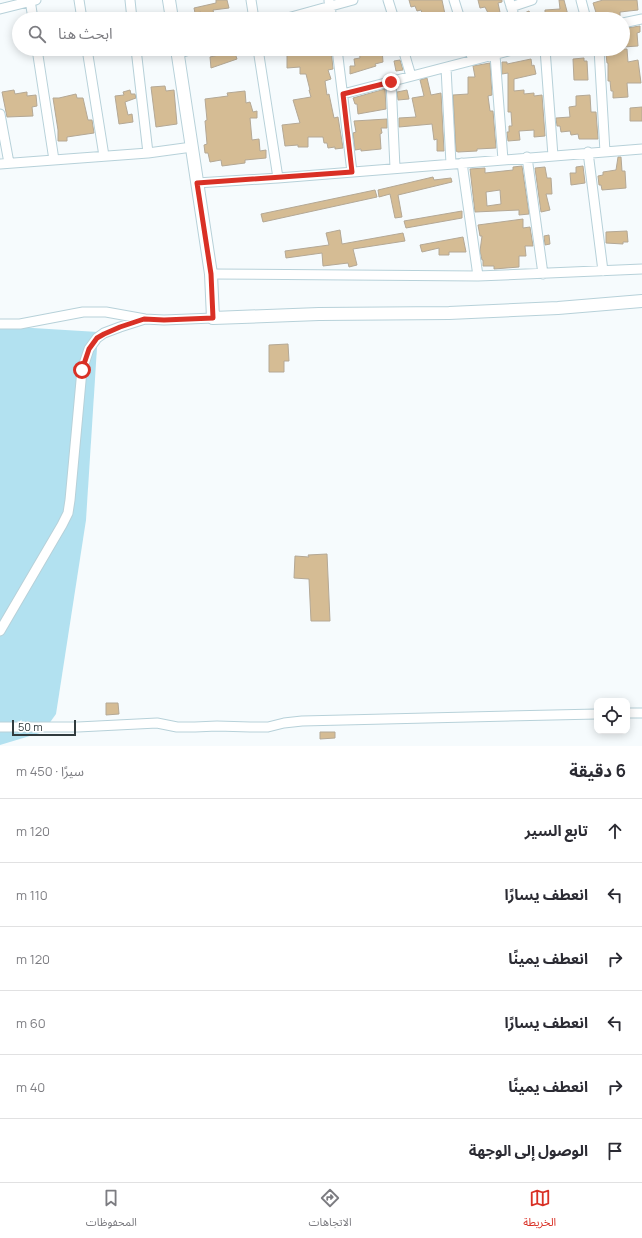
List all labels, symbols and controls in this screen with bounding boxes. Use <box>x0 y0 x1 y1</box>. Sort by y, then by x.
search box <box>12 12 630 56</box>
icon: search <box>26 23 48 45</box>
text: ابحث هنا <box>58 23 113 44</box>
route end <box>382 73 400 91</box>
route start <box>73 361 91 379</box>
map controls <box>594 698 630 734</box>
button: locate <box>594 698 630 734</box>
scale bar <box>12 718 76 737</box>
text: 50 m <box>18 719 43 734</box>
text: 6 دقيقة <box>569 759 626 782</box>
text: سيرًا · 450 m <box>16 762 84 780</box>
text: تابع السير <box>525 820 588 841</box>
icon: ahead <box>604 820 626 842</box>
text: 120 m <box>16 822 50 840</box>
text: انعطف يسارًا <box>504 884 588 905</box>
icon: left <box>604 884 626 906</box>
text: 110 m <box>16 886 48 904</box>
text: انعطف يمينًا <box>508 948 588 969</box>
icon: right <box>604 948 626 970</box>
text: 120 m <box>16 950 50 968</box>
text: انعطف يسارًا <box>504 1012 588 1033</box>
icon: left <box>604 1012 626 1034</box>
text: 60 m <box>16 1014 46 1032</box>
text: انعطف يمينًا <box>508 1076 588 1097</box>
icon: right <box>604 1076 626 1098</box>
text: 40 m <box>16 1078 45 1096</box>
text: الوصول إلى الوجهة <box>469 1140 588 1161</box>
icon: arrive <box>604 1140 626 1162</box>
tab: المحفوظات <box>86 1187 137 1234</box>
tab: الاتجاهات <box>309 1187 352 1234</box>
tab: الخريطة <box>523 1187 556 1234</box>

